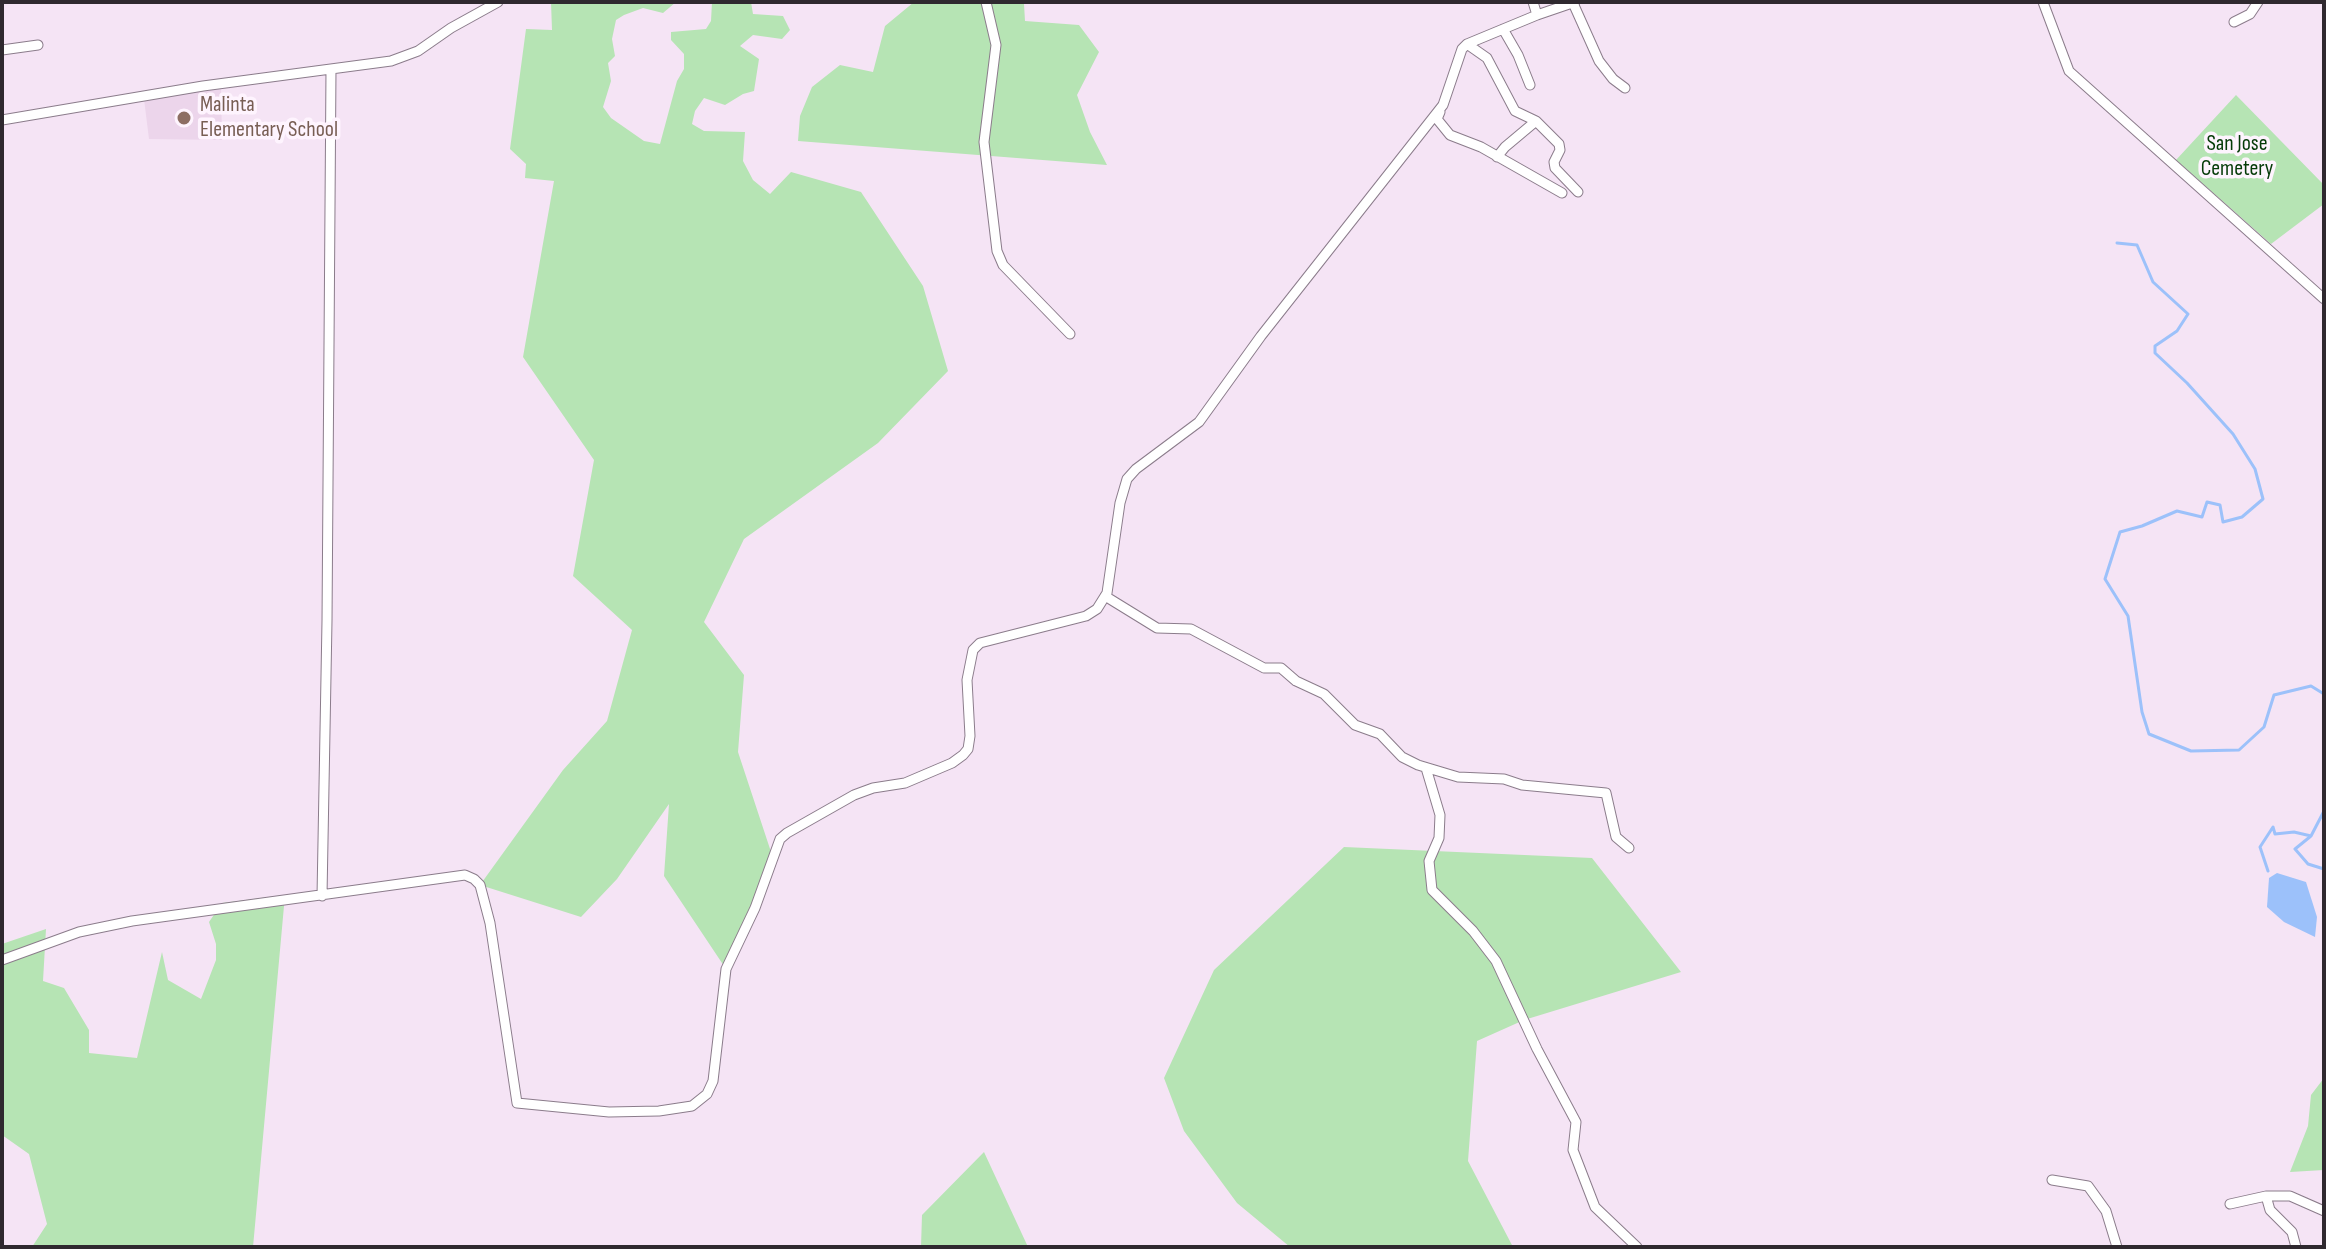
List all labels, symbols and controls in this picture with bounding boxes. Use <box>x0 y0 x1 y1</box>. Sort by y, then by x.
place label: Malinta Elementary School <box>200 92 338 144</box>
marker: Malinta Elementary School <box>175 109 193 127</box>
park label: San Jose Cemetery <box>2201 131 2273 182</box>

